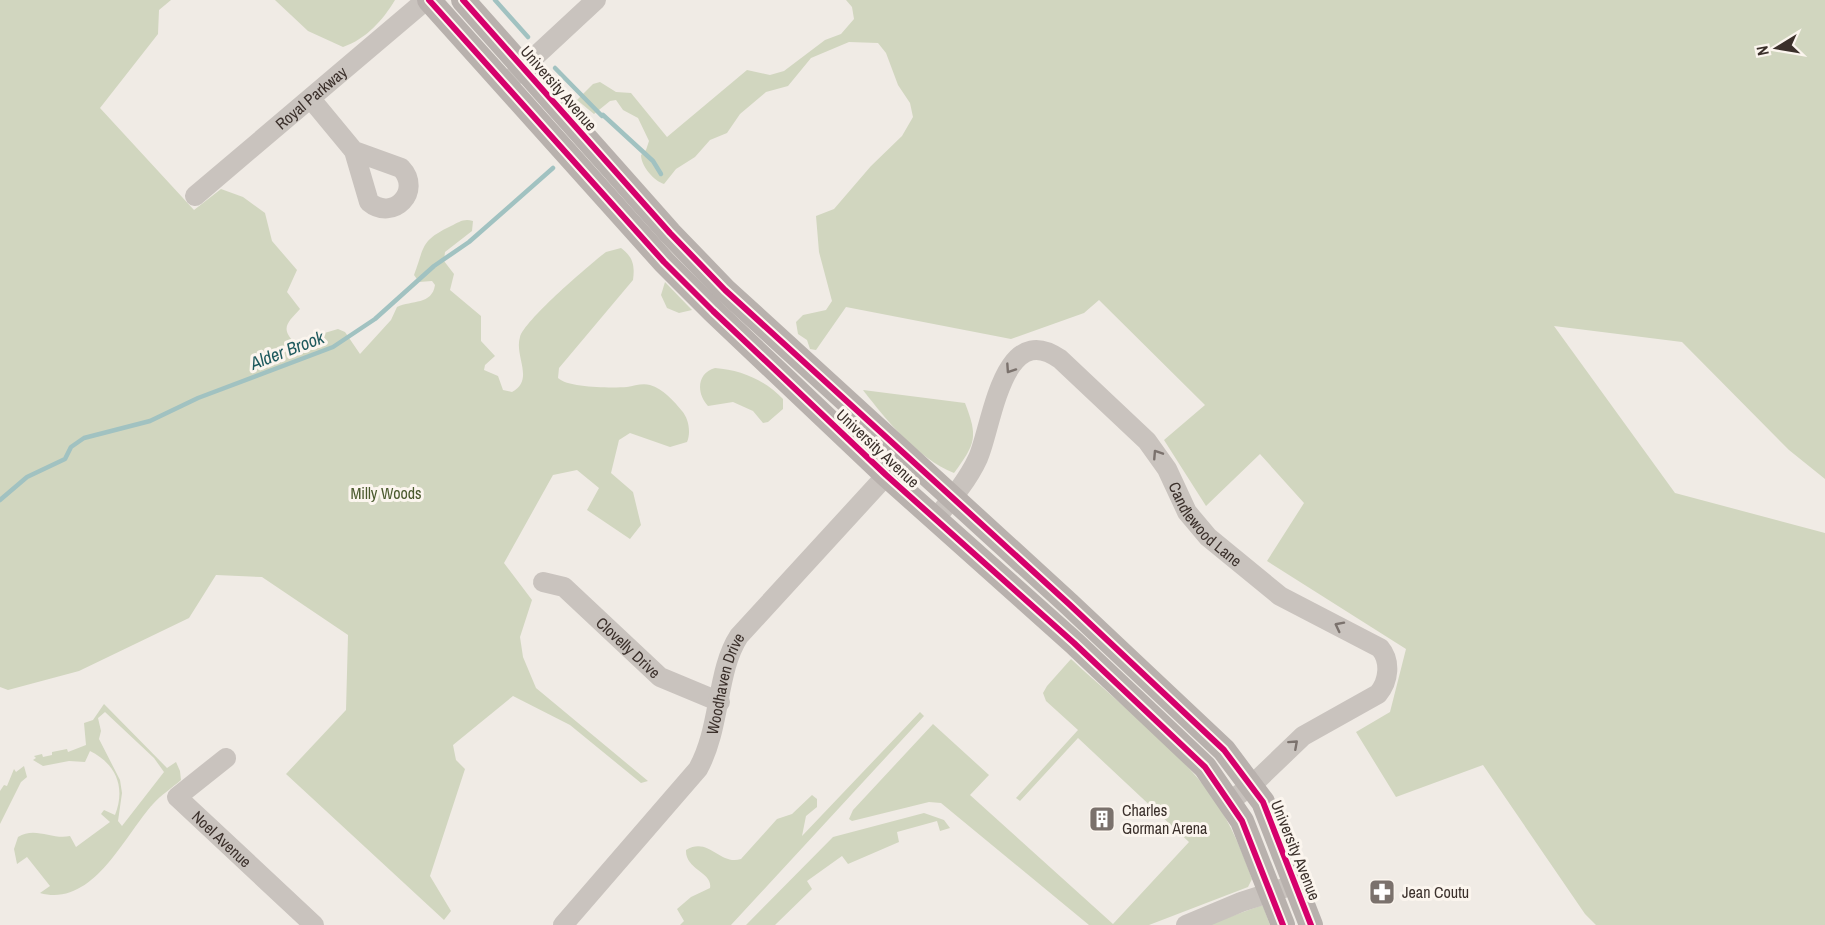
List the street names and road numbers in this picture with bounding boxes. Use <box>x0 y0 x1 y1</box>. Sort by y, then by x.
street label: University Avenue <box>516 41 602 135</box>
street label: Royal Parkway <box>270 61 352 134</box>
street label: University Avenue <box>832 404 924 492</box>
street label: Candlewood Lane <box>1163 478 1247 571</box>
street label: Clovelly Drive <box>591 612 666 683</box>
street label: Woodhaven Drive <box>701 628 749 737</box>
street label: University Avenue <box>1266 797 1326 903</box>
street label: Noel Avenue <box>187 806 256 872</box>

